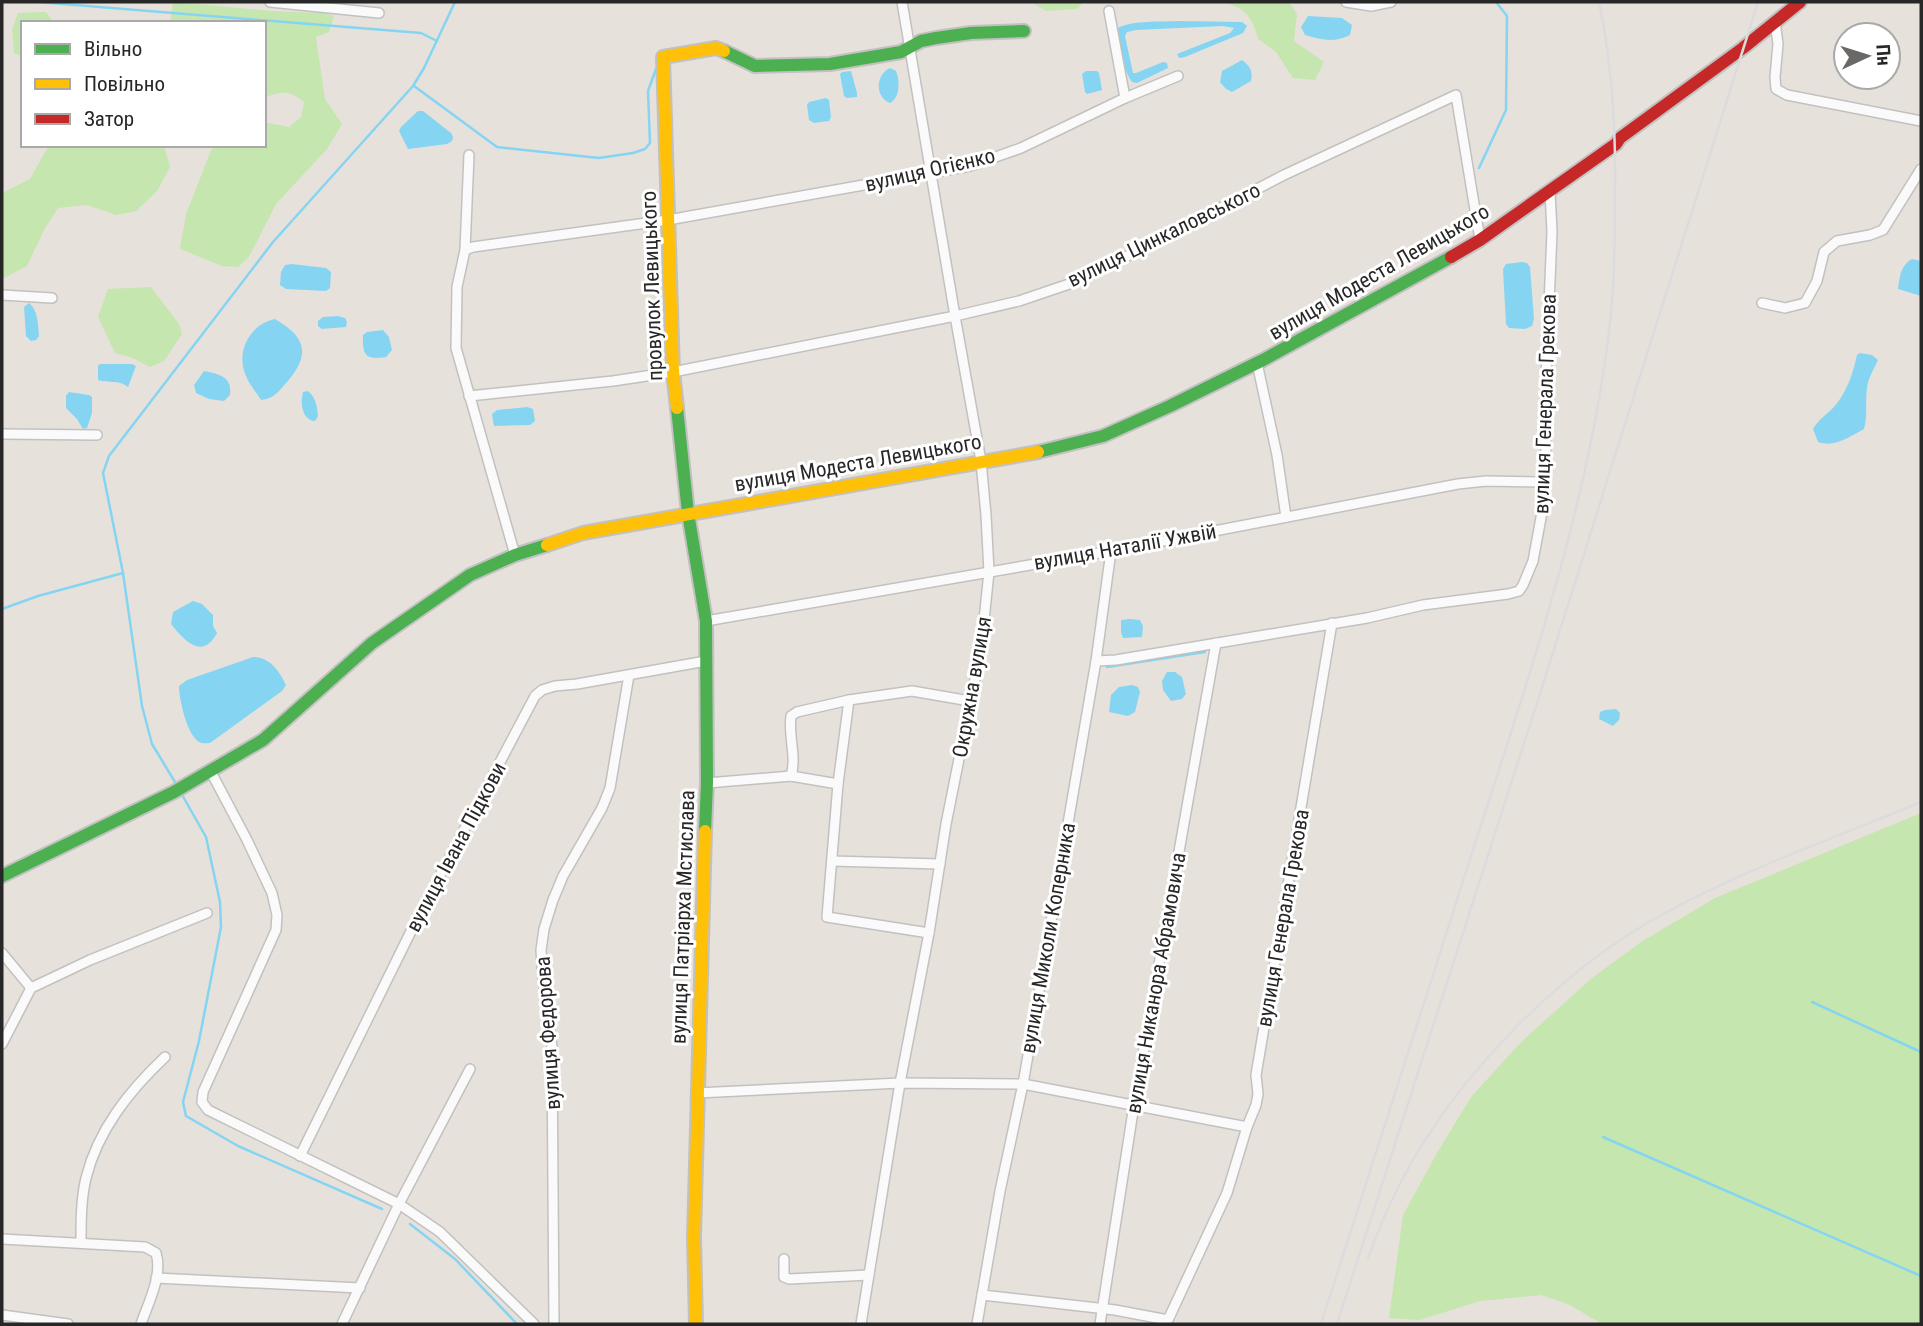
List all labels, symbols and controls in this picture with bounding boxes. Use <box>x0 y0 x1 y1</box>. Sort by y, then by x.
legend <box>21 21 266 147</box>
north arrow <box>1832 21 1902 91</box>
text: Вільно <box>84 37 142 61</box>
text: Пн <box>1871 43 1896 66</box>
text: Повільно <box>84 72 165 96</box>
text: Затор <box>84 107 134 131</box>
street label: вулиця Огієнко <box>863 143 997 197</box>
street label: вулиця Цинкаловського <box>1064 178 1264 292</box>
street label: провулок Левицького <box>637 191 667 381</box>
street label: вулиця Модеста Левицького <box>1265 199 1493 345</box>
street label: вулиця Генерала Грекова <box>1529 293 1561 515</box>
street label: вулиця Модеста Левицького <box>733 429 983 497</box>
street label: вулиця Наталії Ужвій <box>1032 519 1218 575</box>
street label: Окружна вулиця <box>948 615 996 759</box>
street label: вулиця Івана Підкови <box>401 758 511 936</box>
street label: вулиця Патріарха Мстислава <box>667 790 699 1044</box>
street label: вулиця Генерала Грекова <box>1252 807 1314 1029</box>
street label: вулиця Миколи Коперника <box>1016 821 1080 1055</box>
street label: вулиця Никанора Абрамовича <box>1121 851 1191 1115</box>
street label: вулиця Федорова <box>531 956 565 1110</box>

